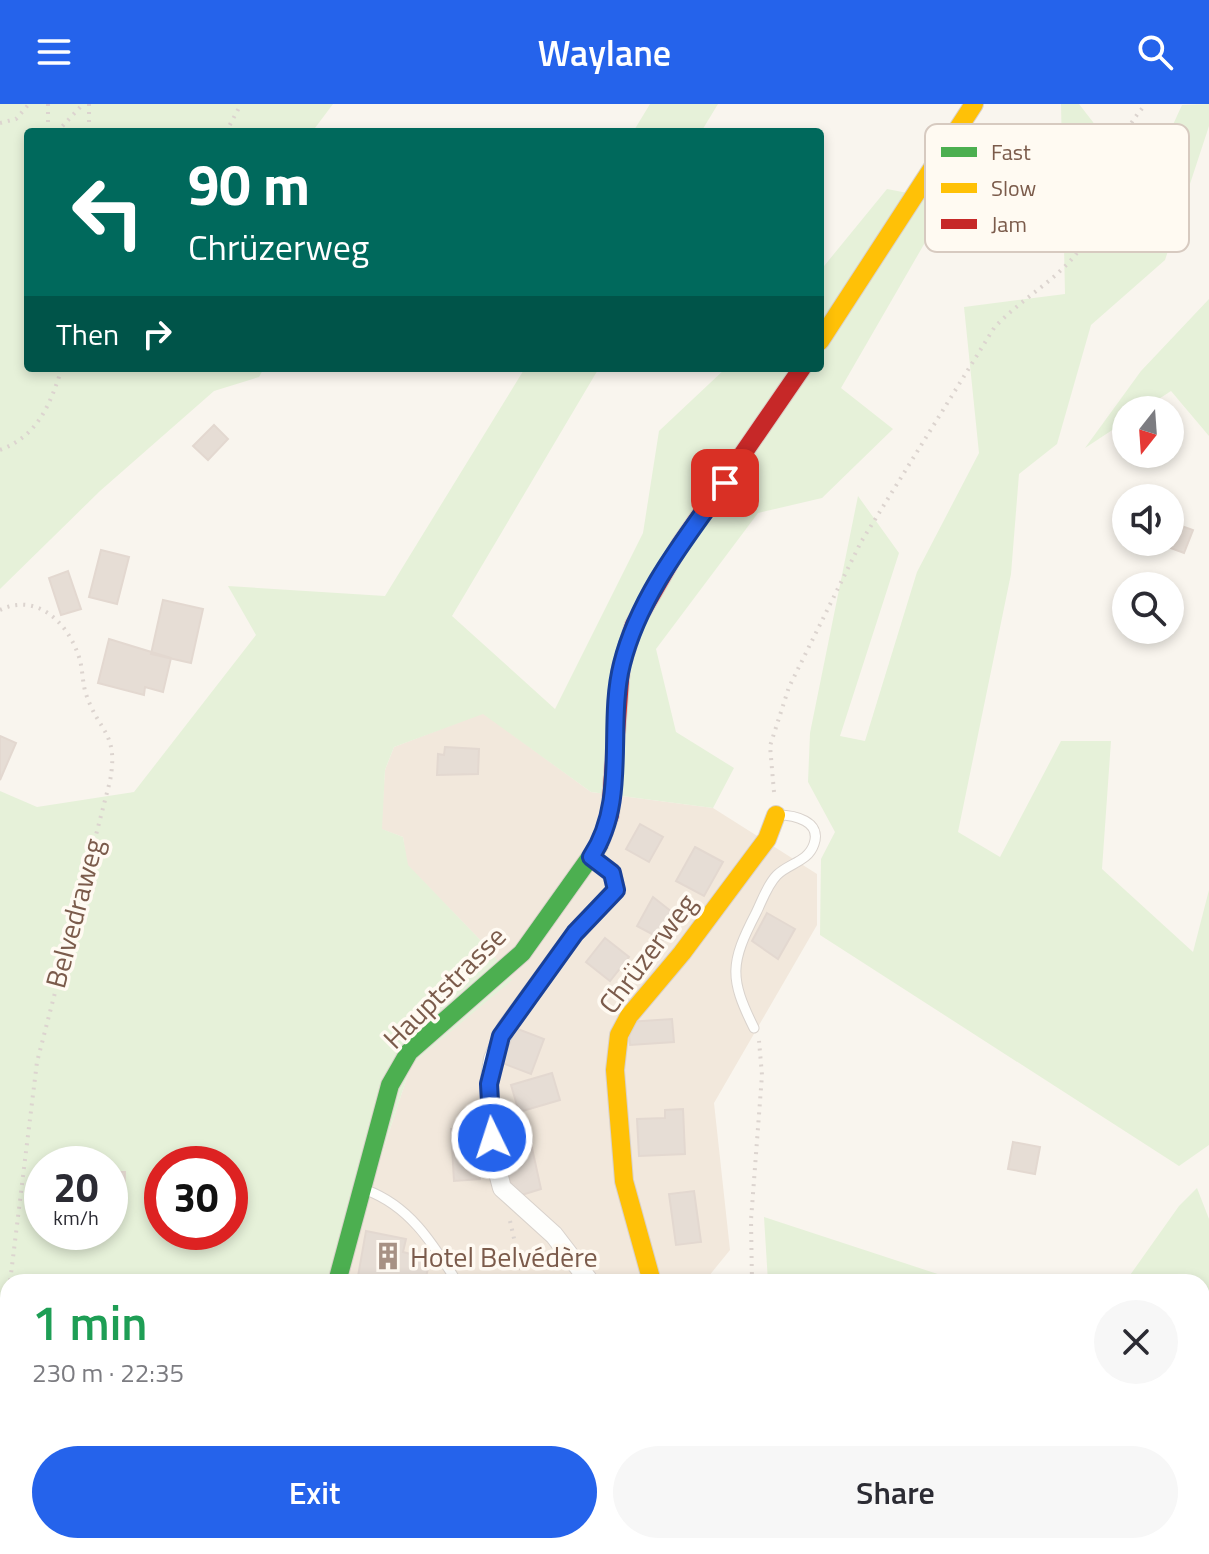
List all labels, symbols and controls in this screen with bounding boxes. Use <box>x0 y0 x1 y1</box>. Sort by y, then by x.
text: Waylane <box>538 25 671 80</box>
icon: menu <box>32 30 76 74</box>
icon: search <box>1133 30 1177 74</box>
legend <box>925 124 1189 252</box>
text: Fast <box>991 135 1031 169</box>
text: 90 m <box>188 142 310 227</box>
icon: left <box>56 160 160 264</box>
text: Slow <box>991 171 1037 205</box>
text: Jam <box>991 207 1027 241</box>
text: Chrüzerweg <box>188 219 369 274</box>
text: Then <box>56 311 119 357</box>
icon: right <box>135 312 179 356</box>
north arrow <box>1112 396 1184 468</box>
map controls <box>1112 396 1184 644</box>
pin <box>691 449 759 517</box>
icon: arrive <box>703 461 747 505</box>
button: sound <box>1112 484 1184 556</box>
button: search <box>1112 572 1184 644</box>
street label: Belvedraweg <box>33 833 115 993</box>
street label: Chrüzerweg <box>587 884 707 1022</box>
street label: Hauptstrasse <box>373 916 515 1058</box>
position arrow <box>450 1096 534 1180</box>
speed limit sign: 30 <box>144 1146 248 1250</box>
text: 20 <box>54 1157 98 1218</box>
text: km/h <box>53 1202 99 1233</box>
place label: Hotel Belvédère <box>410 1235 598 1278</box>
building icon: Hotel Belvédère <box>373 1241 403 1271</box>
text: 1 min <box>32 1286 147 1359</box>
button: close <box>1094 1300 1178 1384</box>
text: 230 m · 22:35 <box>32 1353 184 1392</box>
button: Exit <box>32 1446 597 1538</box>
button: Share <box>613 1446 1178 1538</box>

